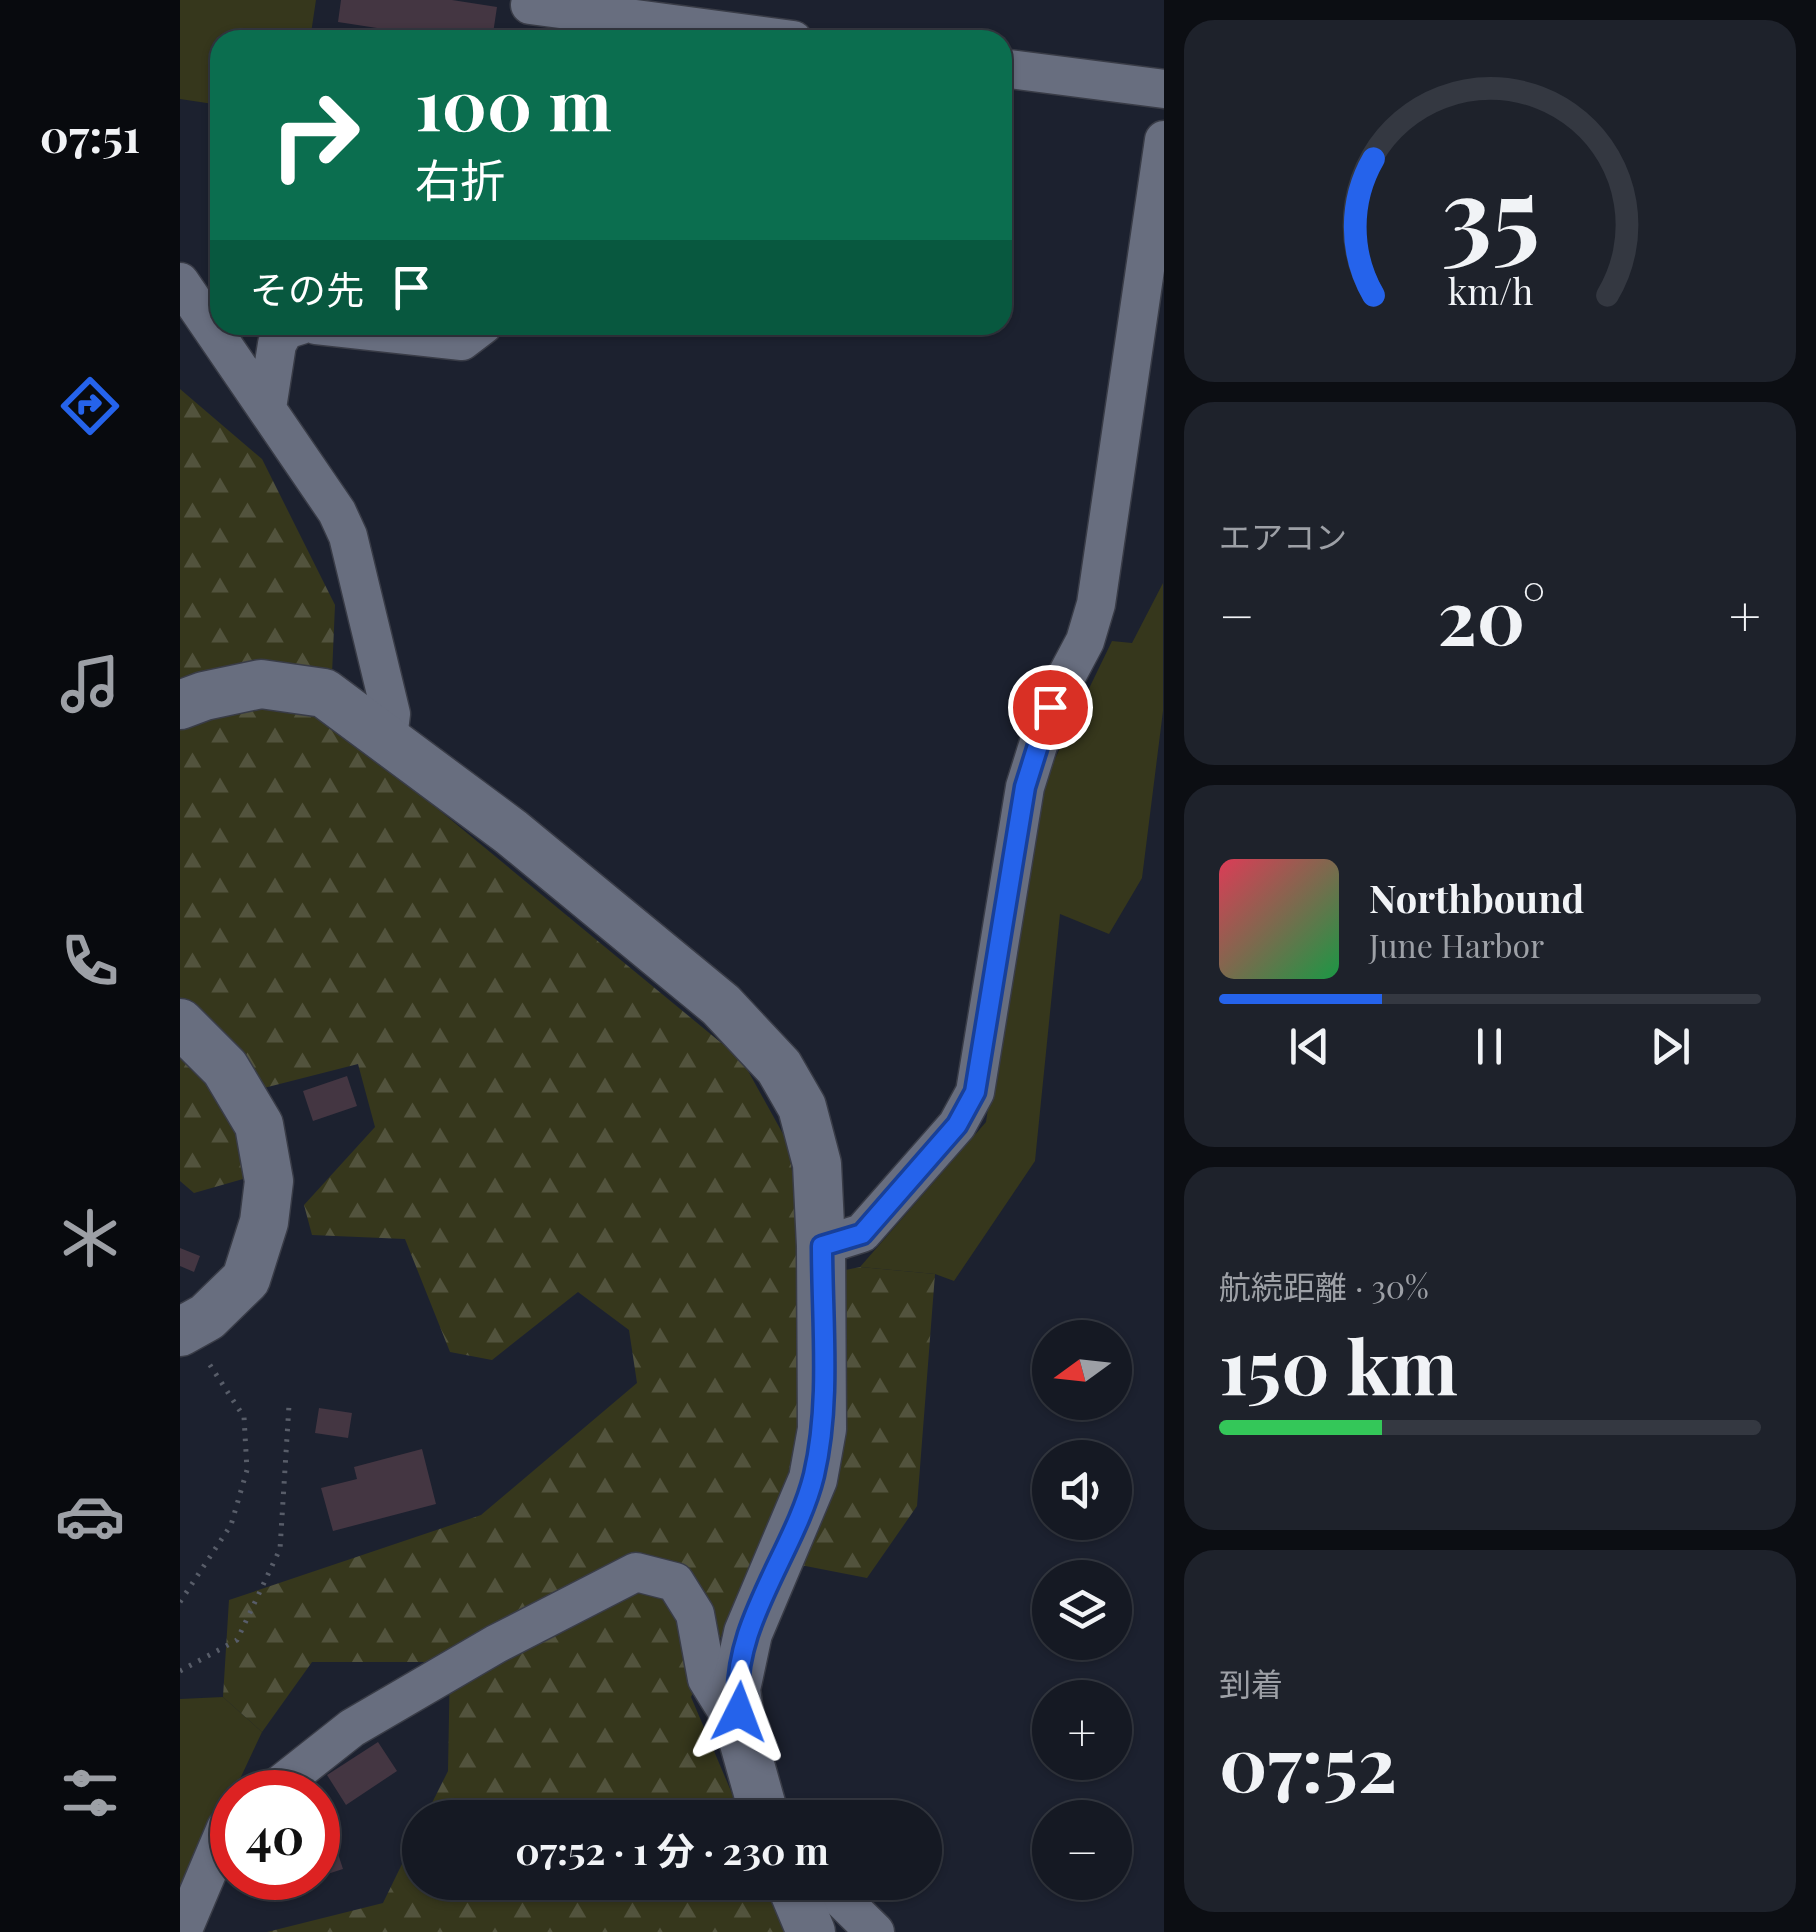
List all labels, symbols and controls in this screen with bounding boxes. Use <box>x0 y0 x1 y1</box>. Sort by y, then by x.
text: 100 m <box>415 55 612 149</box>
icon: right <box>250 70 380 200</box>
text: 07:51 <box>40 104 140 164</box>
text: 35 <box>1441 140 1539 279</box>
text: 右折 <box>415 148 505 208</box>
icon: arrive <box>384 260 439 315</box>
text: その先 <box>250 263 364 314</box>
text: km/h <box>1447 266 1533 314</box>
icon: directions <box>55 371 125 441</box>
text: エアコン <box>1219 514 1347 557</box>
text: 20° <box>1438 564 1546 664</box>
text: − <box>1219 577 1255 651</box>
text: + <box>1729 577 1761 651</box>
icon: music <box>55 649 125 719</box>
pin <box>1008 665 1093 750</box>
icon: arrive <box>1023 680 1078 735</box>
text: Northbound <box>1369 872 1584 923</box>
text: June Harbor <box>1369 923 1544 966</box>
icon: phone <box>55 926 125 996</box>
icon: previous <box>1282 1019 1337 1074</box>
icon: pause <box>1462 1019 1517 1074</box>
icon: next <box>1643 1019 1698 1074</box>
icon: climate <box>55 1203 125 1273</box>
text: 航続距離 · 30% <box>1219 1264 1429 1307</box>
text: 150 km <box>1219 1314 1458 1414</box>
north arrow <box>1032 1320 1132 1420</box>
map controls <box>1032 1320 1132 1900</box>
button: sound <box>1032 1440 1132 1540</box>
icon: car <box>55 1481 125 1551</box>
button: layers <box>1032 1560 1132 1660</box>
position arrow <box>687 1660 791 1764</box>
text: 到着 <box>1219 1661 1283 1704</box>
button: + <box>1032 1680 1132 1780</box>
text: 07:52 <box>1219 1711 1397 1811</box>
icon: filters <box>55 1758 125 1828</box>
speed limit sign: 40 <box>210 1770 340 1900</box>
button: − <box>1032 1800 1132 1900</box>
text: 07:52 · 1 分 · 230 m <box>515 1824 829 1875</box>

